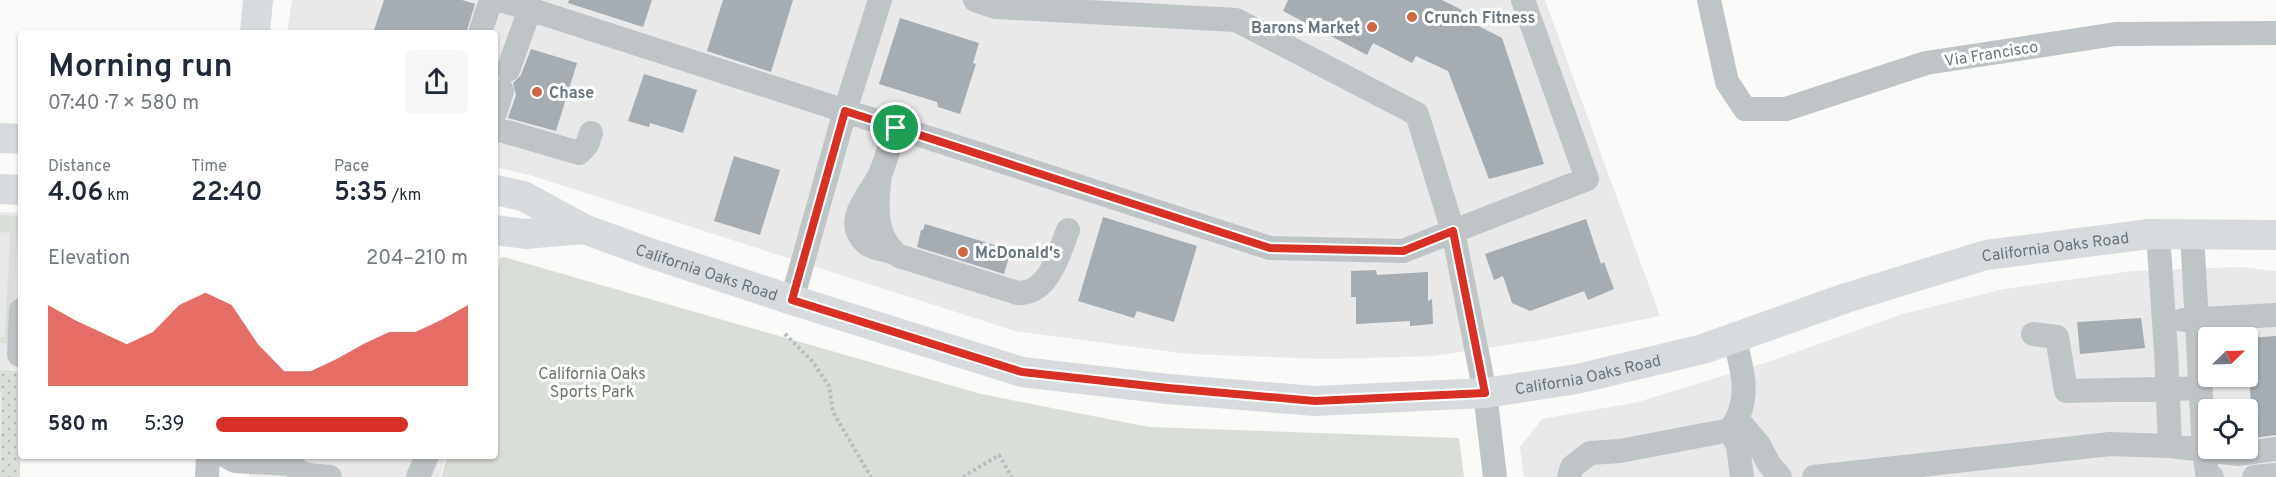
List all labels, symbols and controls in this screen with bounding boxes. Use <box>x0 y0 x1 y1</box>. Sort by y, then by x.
place label: Crunch Fitness <box>1424 9 1536 29</box>
marker: Crunch Fitness <box>1405 10 1419 24</box>
place label: Barons Market <box>1251 19 1360 39</box>
marker: Barons Market <box>1365 20 1379 34</box>
street label: Via Francisco <box>1943 38 2040 72</box>
text: Morning run <box>48 47 233 89</box>
button: share <box>405 50 468 113</box>
place label: Chase <box>549 84 594 104</box>
marker: Chase <box>530 85 544 99</box>
text: 07:40 · 7 × 580 m <box>48 91 199 117</box>
pin <box>870 102 921 153</box>
icon: arrive <box>879 111 912 144</box>
text: Distance <box>48 157 111 177</box>
text: Time <box>191 157 227 177</box>
text: Pace <box>334 157 369 177</box>
text: 4.06 <box>48 177 103 210</box>
text: 22:40 <box>191 177 262 210</box>
text: 5:35 <box>334 177 388 210</box>
text: km <box>103 186 129 206</box>
text: /km <box>388 186 421 206</box>
street label: California Oaks Road <box>1980 229 2130 267</box>
street label: California Oaks Road <box>632 241 780 307</box>
place label: McDonald's <box>975 244 1061 264</box>
marker: McDonald's <box>956 245 970 259</box>
text: Elevation <box>48 246 130 272</box>
text: 204–210 m <box>366 246 468 272</box>
north arrow <box>2198 327 2258 387</box>
map controls <box>2198 327 2258 459</box>
street label: California Oaks Road <box>1514 351 1663 400</box>
park label: California Oaks Sports Park <box>538 365 646 403</box>
button: locate <box>2198 399 2258 459</box>
text: 580 m <box>48 412 108 438</box>
text: 5:39 <box>144 412 185 438</box>

